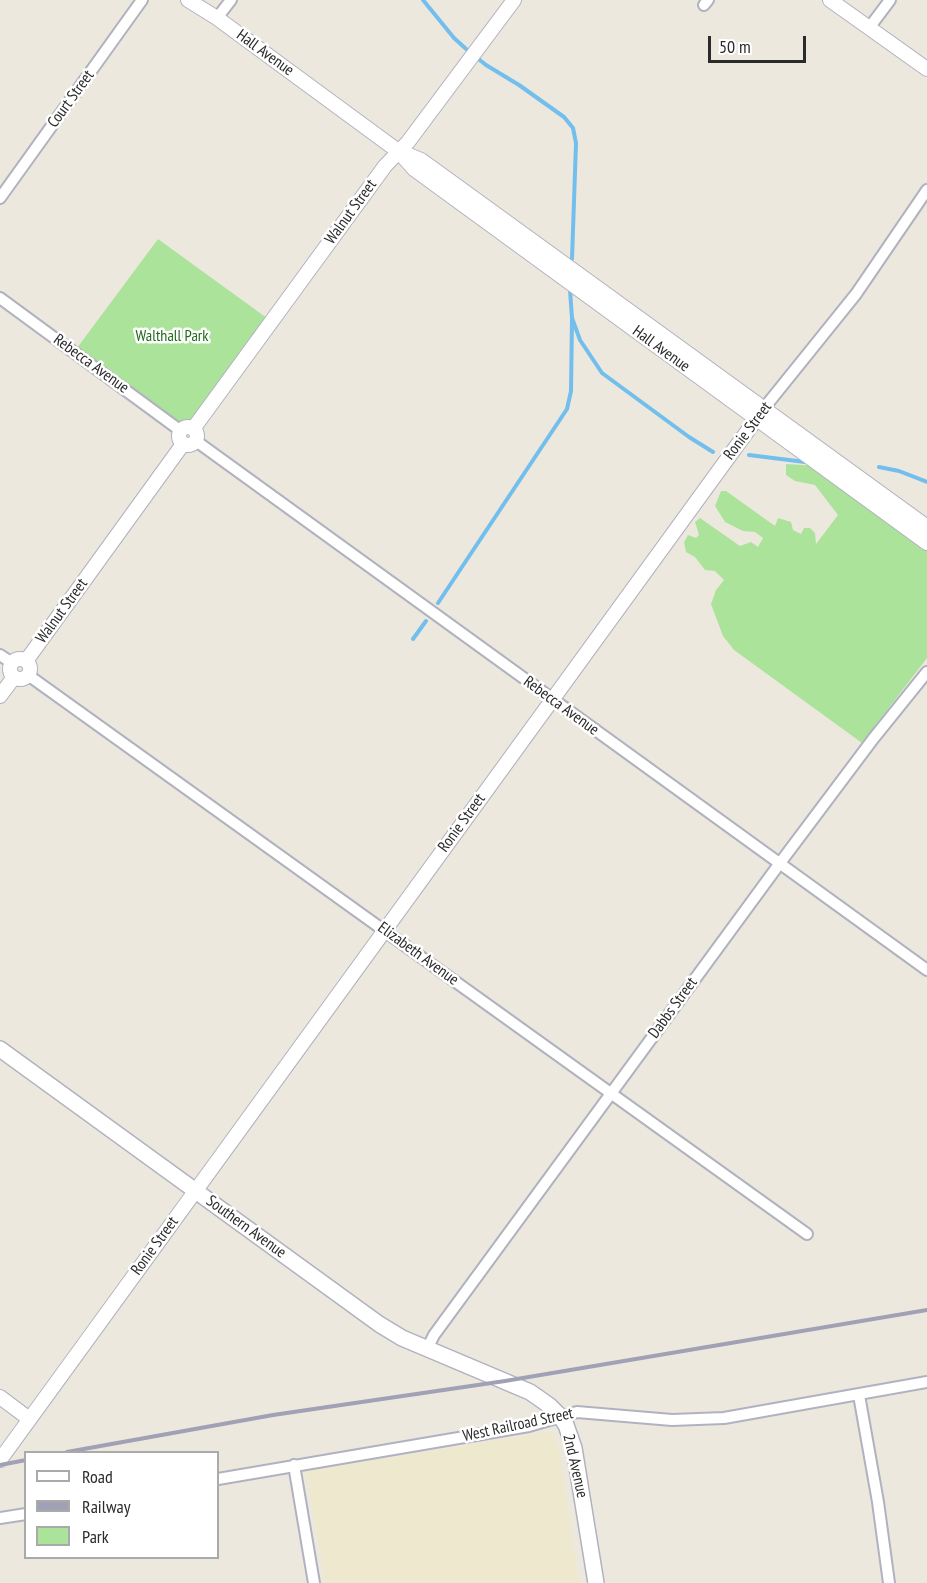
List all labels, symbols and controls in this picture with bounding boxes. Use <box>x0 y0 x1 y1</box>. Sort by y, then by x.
scale bar <box>711 24 808 62</box>
street label: Hall Avenue <box>233 26 297 80</box>
text: 50 m <box>719 35 751 58</box>
street label: Court Street <box>44 66 98 132</box>
street label: Walnut Street <box>321 176 381 248</box>
street label: Hall Avenue <box>629 322 693 376</box>
park label: Walthall Park <box>136 326 208 346</box>
street label: Rebecca Avenue <box>50 330 132 398</box>
street label: Ronie Street <box>720 398 776 464</box>
street label: Walnut Street <box>32 575 92 647</box>
street label: Rebecca Avenue <box>520 672 602 740</box>
street label: Ronie Street <box>434 790 490 856</box>
street label: Elizabeth Avenue <box>374 918 462 990</box>
street label: Dabbs Street <box>644 974 702 1042</box>
street label: Southern Avenue <box>202 1192 290 1262</box>
street label: Ronie Street <box>127 1213 183 1279</box>
street label: West Railroad Street <box>461 1404 575 1446</box>
street label: 2nd Avenue <box>558 1432 592 1500</box>
legend <box>24 1451 219 1559</box>
text: Road <box>82 1465 113 1488</box>
text: Railway <box>82 1495 131 1518</box>
text: Park <box>82 1525 109 1548</box>

